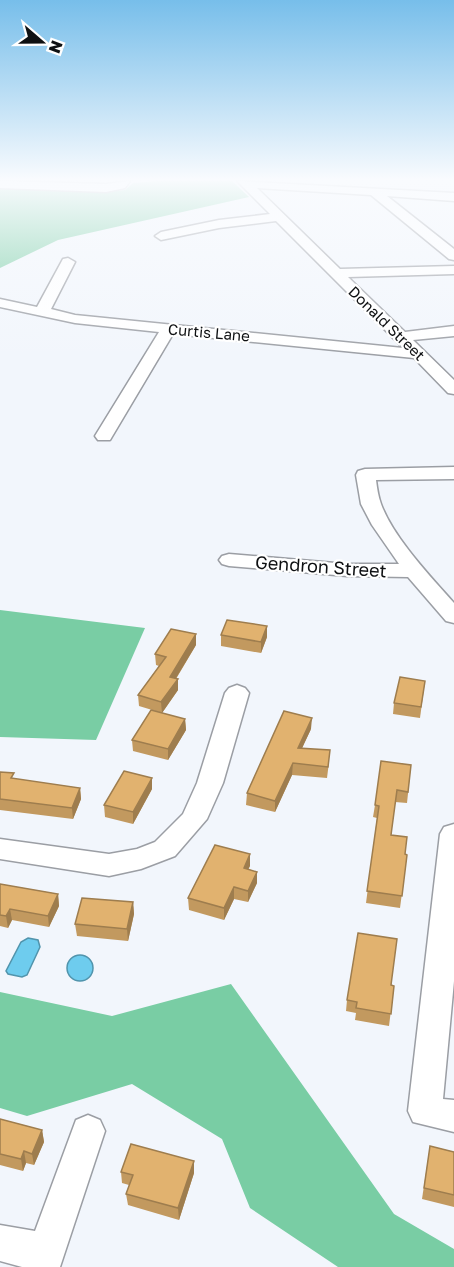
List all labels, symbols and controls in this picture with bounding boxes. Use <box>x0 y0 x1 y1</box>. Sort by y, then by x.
north arrow <box>12 12 72 72</box>
text: N <box>45 38 68 56</box>
street label: Donald Street <box>345 282 429 364</box>
street label: Curtis Lane <box>167 319 251 345</box>
street label: Gendron Street <box>255 550 387 582</box>

